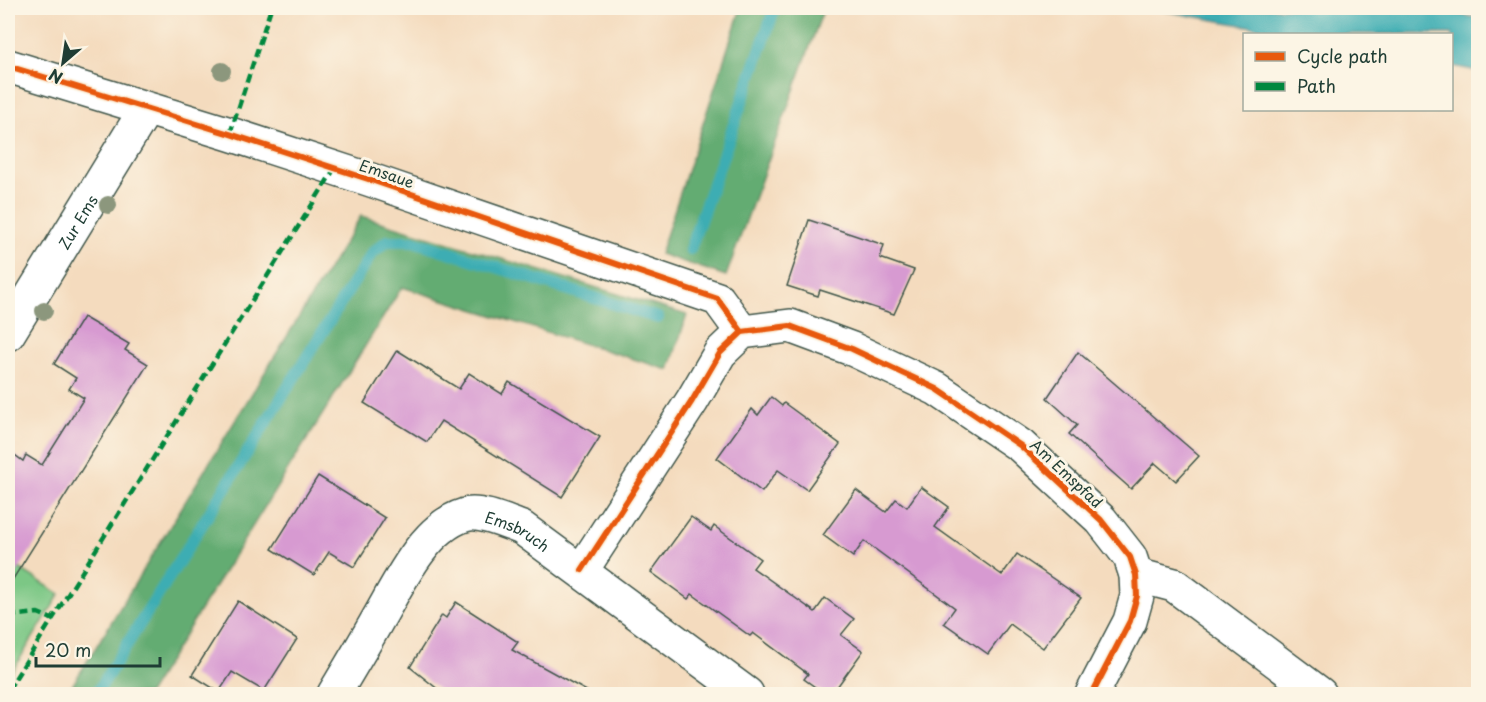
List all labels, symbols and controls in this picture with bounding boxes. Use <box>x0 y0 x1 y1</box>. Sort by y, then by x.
north arrow <box>33 33 93 93</box>
legend <box>1243 33 1453 111</box>
text: Cycle path <box>1297 42 1388 69</box>
text: N <box>44 63 67 91</box>
text: Path <box>1297 72 1336 99</box>
street label: Emsaue <box>356 153 418 193</box>
street label: Zur Ems <box>52 190 103 253</box>
street label: Am Emspfad <box>1025 433 1109 513</box>
street label: Emsbruch <box>483 504 555 556</box>
scale bar <box>36 630 160 668</box>
text: 20 m <box>45 636 91 663</box>

